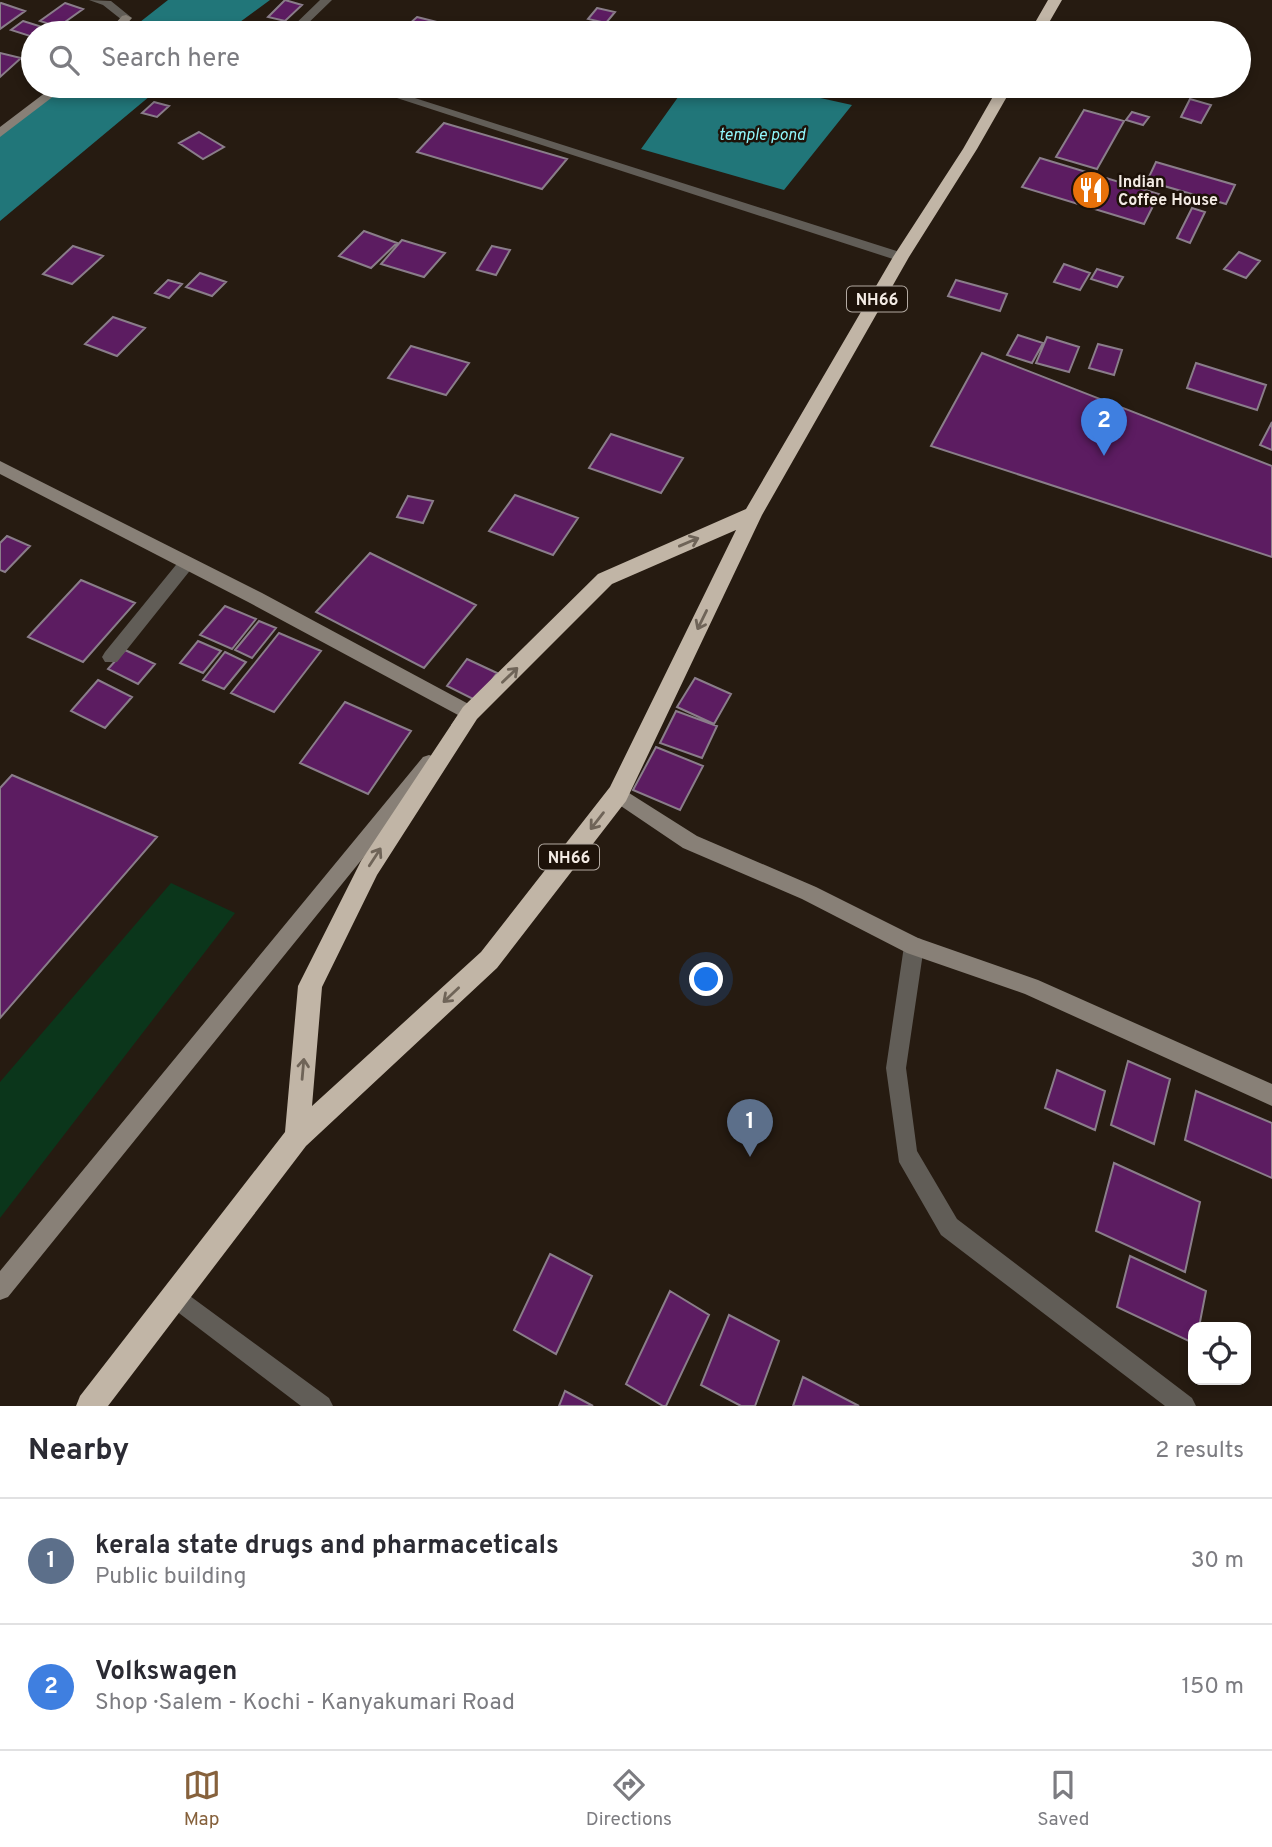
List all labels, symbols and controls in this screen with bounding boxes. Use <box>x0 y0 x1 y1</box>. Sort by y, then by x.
search box <box>21 21 1251 98</box>
icon: search <box>45 41 83 79</box>
text: Search here <box>101 43 240 76</box>
water label: temple pond <box>719 126 807 146</box>
restaurant icon: Indian Coffee House <box>1070 169 1112 211</box>
place label: Indian Coffee House <box>1118 173 1218 211</box>
road number: NH66 <box>847 286 907 312</box>
pin: 2 <box>1081 398 1127 456</box>
one-way arrow <box>678 535 699 548</box>
one-way arrow <box>695 609 709 630</box>
one-way arrow <box>501 667 518 684</box>
one-way arrow <box>589 811 604 830</box>
road number: NH66 <box>539 844 599 870</box>
one-way arrow <box>369 848 383 868</box>
your location <box>689 962 723 996</box>
one-way arrow <box>442 987 460 1003</box>
one-way arrow <box>297 1058 310 1081</box>
pin: 1 <box>727 1099 773 1157</box>
map controls <box>1188 1322 1251 1385</box>
button: locate <box>1188 1322 1251 1385</box>
text: Nearby <box>28 1433 129 1470</box>
text: 2 results <box>1155 1437 1244 1466</box>
text: kerala state drugs and pharmaceticals <box>95 1530 559 1563</box>
text: 1 <box>46 1547 56 1576</box>
text: 30 m <box>1191 1547 1244 1576</box>
text: Public building <box>95 1563 247 1592</box>
text: Volkswagen <box>95 1656 238 1689</box>
text: 2 <box>44 1673 58 1702</box>
text: 150 m <box>1182 1673 1244 1702</box>
text: Shop · Salem - Kochi - Kanyakumari Road <box>95 1689 515 1718</box>
tab: Map <box>183 1766 221 1832</box>
tab: Directions <box>586 1766 672 1832</box>
tab: Saved <box>1037 1766 1089 1832</box>

